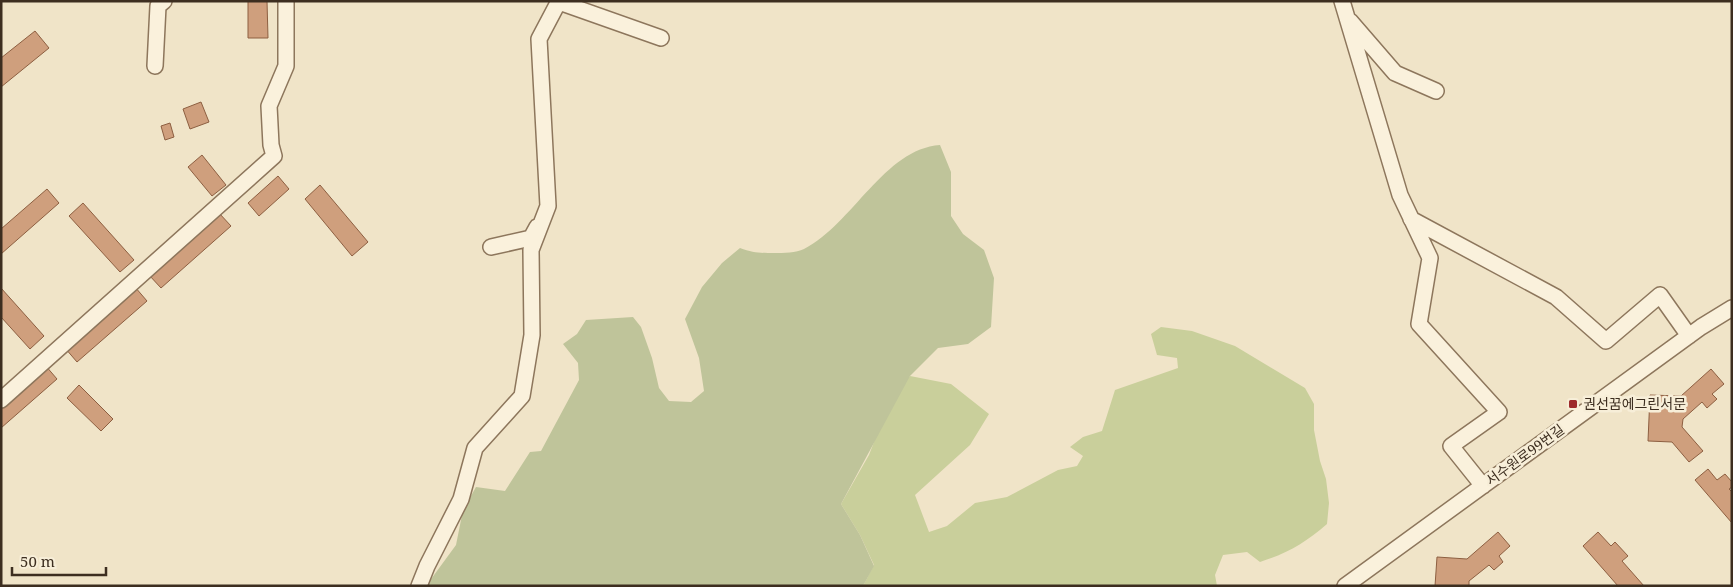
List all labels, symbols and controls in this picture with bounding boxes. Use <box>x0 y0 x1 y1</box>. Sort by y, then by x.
place label: 권선꿈에그린서문 <box>1583 394 1686 413</box>
marker: 권선꿈에그린서문 <box>1567 398 1579 410</box>
street label: 서수원로99번길 <box>1482 420 1568 490</box>
scale bar <box>12 544 106 576</box>
text: 50 m <box>20 551 55 571</box>

